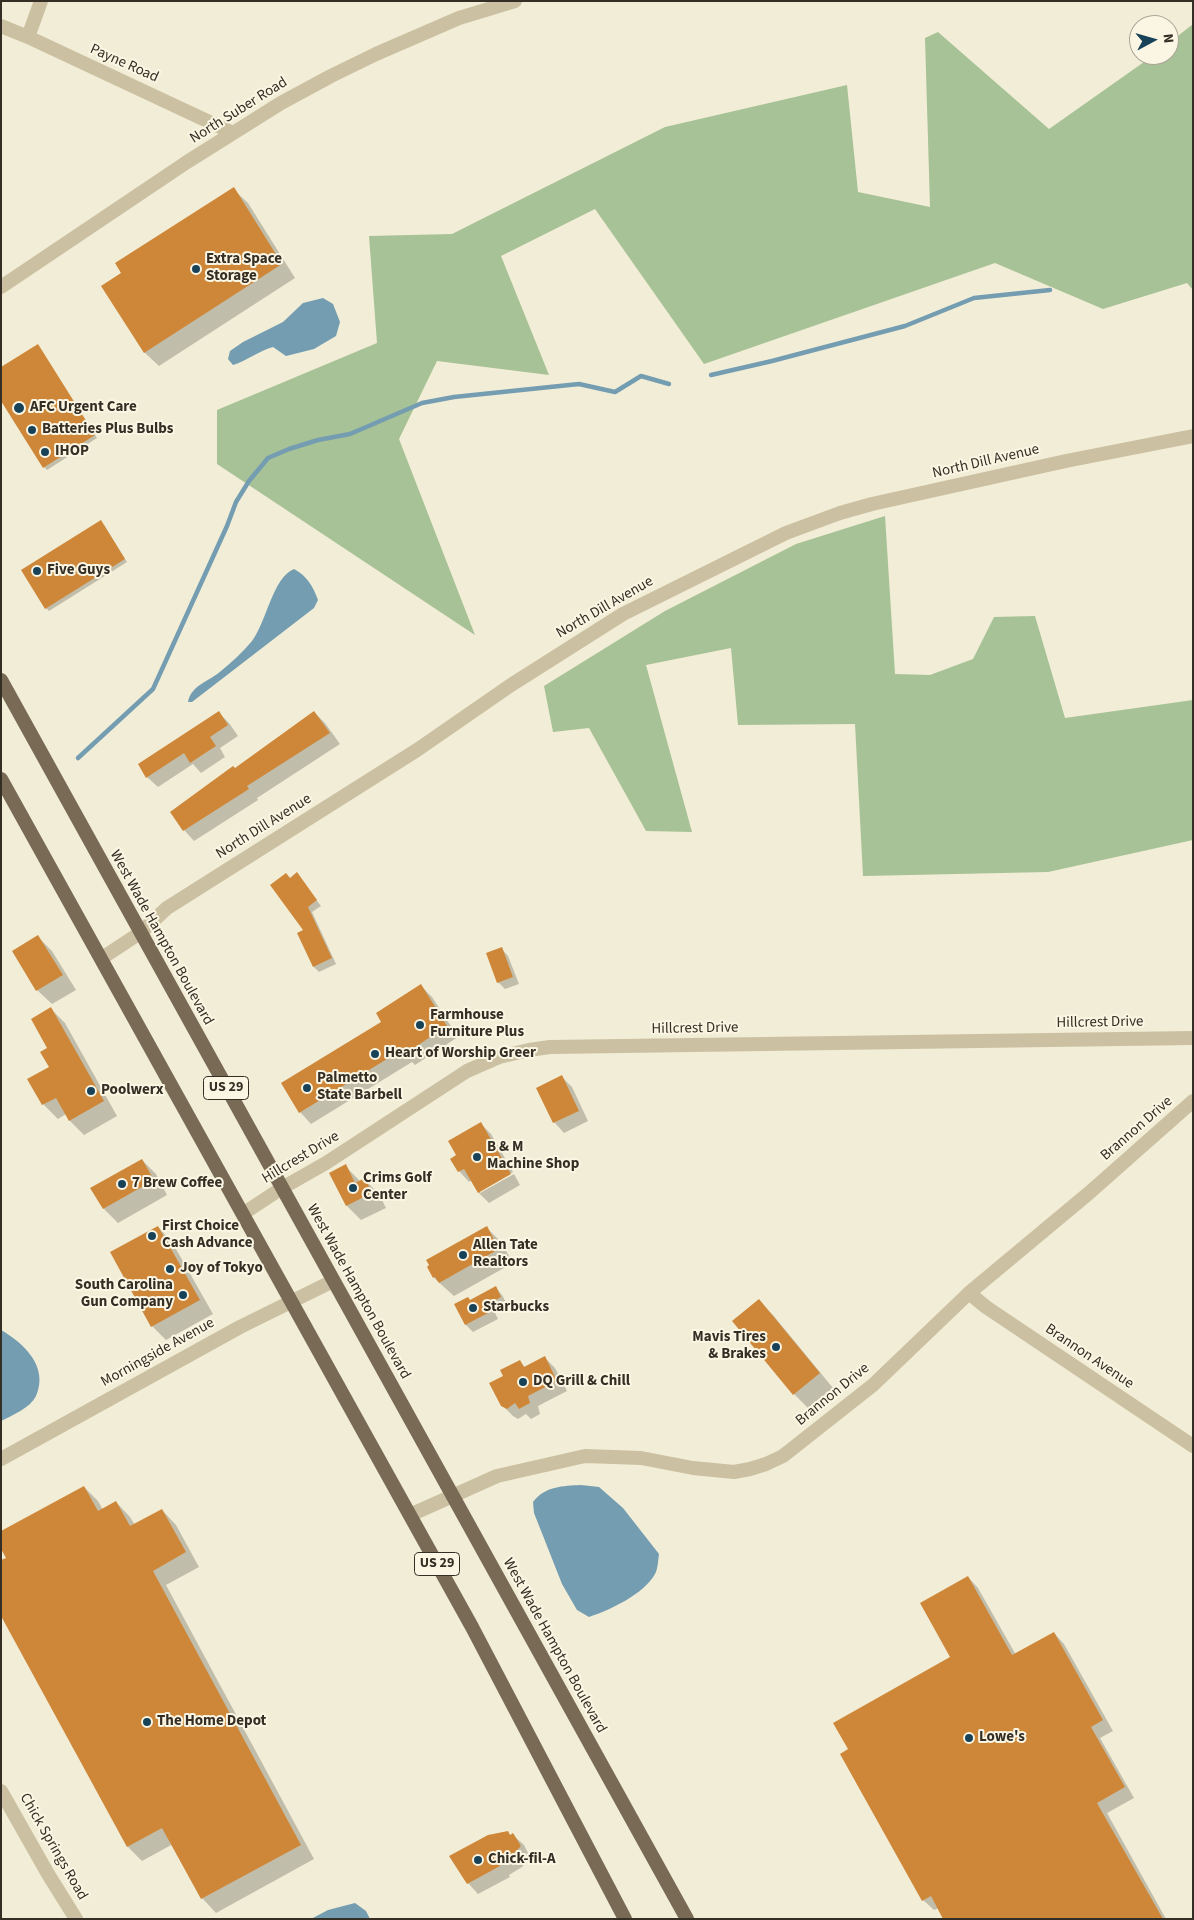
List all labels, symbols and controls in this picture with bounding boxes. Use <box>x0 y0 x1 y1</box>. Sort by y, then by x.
north arrow <box>1129 15 1179 65</box>
text: N <box>1157 33 1178 44</box>
street label: Payne Road <box>87 41 161 87</box>
street label: North Suber Road <box>187 74 291 148</box>
place label: Extra Space Storage <box>206 251 282 286</box>
marker: Extra Space Storage <box>190 263 202 275</box>
place label: AFC Urgent Care <box>30 399 137 417</box>
marker: AFC Urgent Care <box>12 401 26 415</box>
place label: Batteries Plus Bulbs <box>42 421 173 439</box>
marker: Batteries Plus Bulbs <box>26 424 38 436</box>
street label: North Dill Avenue <box>931 441 1041 483</box>
place label: IHOP <box>55 443 89 461</box>
marker: IHOP <box>39 446 51 458</box>
place label: Five Guys <box>47 562 110 580</box>
marker: Five Guys <box>31 565 43 577</box>
street label: North Dill Avenue <box>553 573 657 643</box>
street label: North Dill Avenue <box>213 790 315 864</box>
street label: West Wade Hampton Boulevard <box>105 847 217 1029</box>
place label: Farmhouse Furniture Plus <box>430 1007 524 1042</box>
street label: Hillcrest Drive <box>1056 1013 1144 1033</box>
marker: Farmhouse Furniture Plus <box>414 1019 426 1031</box>
street label: Hillcrest Drive <box>651 1019 739 1039</box>
place label: Heart of Worship Greer <box>385 1045 536 1063</box>
marker: Heart of Worship Greer <box>369 1048 381 1060</box>
place label: Palmetto State Barbell <box>317 1070 402 1105</box>
road number: US 29 <box>204 1076 248 1100</box>
place label: Poolwerx <box>101 1082 164 1100</box>
marker: Palmetto State Barbell <box>301 1082 313 1094</box>
marker: Poolwerx <box>85 1085 97 1097</box>
street label: Brannon Drive <box>1097 1093 1177 1165</box>
street label: Hillcrest Drive <box>259 1128 343 1188</box>
place label: B & M Machine Shop <box>487 1139 579 1174</box>
marker: B & M Machine Shop <box>471 1151 483 1163</box>
place label: Crims Golf Center <box>363 1170 432 1205</box>
place label: 7 Brew Coffee <box>132 1175 222 1193</box>
marker: 7 Brew Coffee <box>116 1178 128 1190</box>
marker: Crims Golf Center <box>347 1182 359 1194</box>
street label: West Wade Hampton Boulevard <box>302 1201 414 1383</box>
place label: First Choice Cash Advance <box>162 1218 252 1253</box>
marker: First Choice Cash Advance <box>146 1230 158 1242</box>
place label: Allen Tate Realtors <box>473 1237 538 1272</box>
marker: Allen Tate Realtors <box>457 1249 469 1261</box>
place label: Joy of Tokyo <box>180 1260 263 1278</box>
marker: Joy of Tokyo <box>164 1263 176 1275</box>
place label: South Carolina Gun Company <box>75 1277 173 1312</box>
marker: South Carolina Gun Company <box>177 1289 189 1301</box>
place label: Starbucks <box>483 1299 549 1317</box>
marker: Starbucks <box>467 1302 479 1314</box>
street label: Morningside Avenue <box>98 1314 218 1392</box>
street label: Brannon Avenue <box>1041 1321 1137 1393</box>
place label: Mavis Tires & Brakes <box>692 1329 766 1364</box>
marker: Mavis Tires & Brakes <box>770 1341 782 1353</box>
street label: Brannon Drive <box>793 1360 873 1430</box>
place label: DQ Grill & Chill <box>533 1373 630 1391</box>
marker: DQ Grill & Chill <box>517 1376 529 1388</box>
road number: US 29 <box>414 1552 460 1576</box>
street label: West Wade Hampton Boulevard <box>498 1555 610 1737</box>
place label: The Home Depot <box>157 1713 266 1731</box>
marker: The Home Depot <box>141 1716 153 1728</box>
place label: Lowe's <box>979 1729 1025 1747</box>
marker: Lowe's <box>963 1732 975 1744</box>
street label: Chick Springs Road <box>15 1790 91 1904</box>
place label: Chick-fil-A <box>488 1851 556 1869</box>
marker: Chick-fil-A <box>472 1854 484 1866</box>

